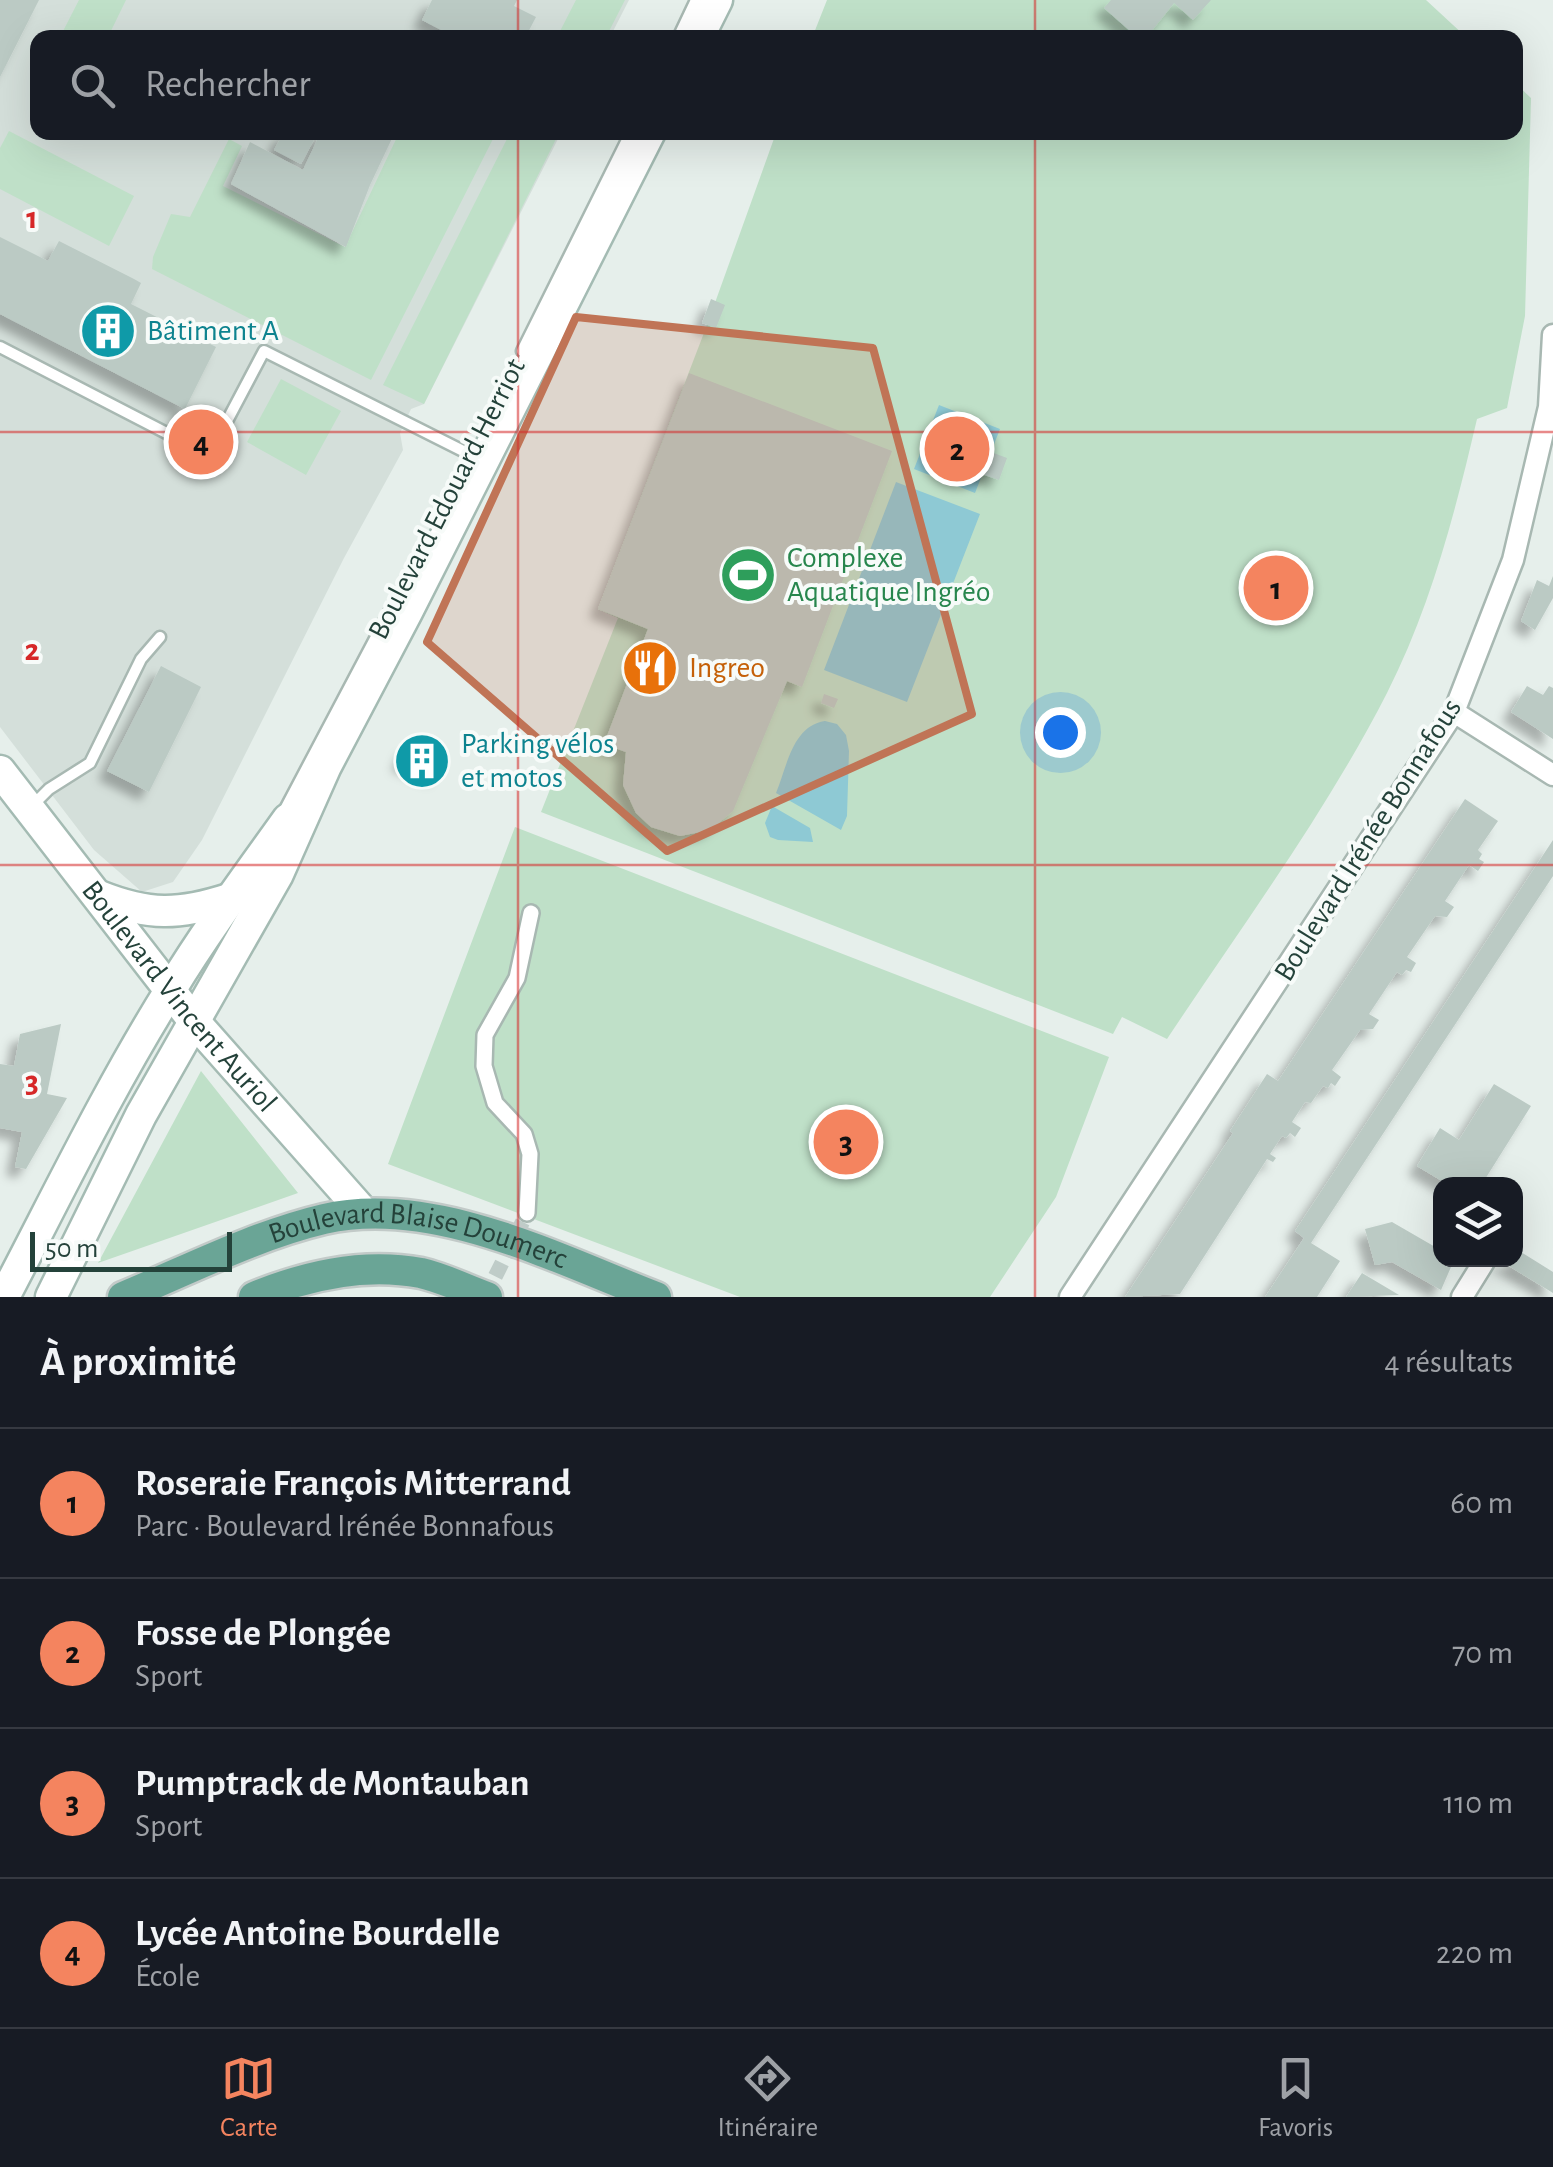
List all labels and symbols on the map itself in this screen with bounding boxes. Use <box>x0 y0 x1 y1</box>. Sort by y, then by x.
text: 1 <box>26 202 38 234</box>
building icon: Bâtiment A <box>78 301 138 361</box>
place label: Bâtiment A <box>147 316 279 346</box>
street label: Boulevard Edouard Herriot <box>363 353 531 644</box>
pin: 4 <box>168 404 234 480</box>
pin: 2 <box>924 412 990 486</box>
place label: Complexe Aquatique Ingréo <box>787 543 991 607</box>
sports icon: Complexe Aquatique Ingréo <box>718 545 778 605</box>
pin: 1 <box>1244 550 1308 626</box>
text: 2 <box>24 634 40 666</box>
restaurant icon: Ingreo <box>620 638 680 698</box>
place label: Ingreo <box>689 653 765 683</box>
street label: Boulevard Irénée Bonnafous <box>1269 694 1467 986</box>
your location <box>1035 707 1086 758</box>
place label: Parking vélos et motos <box>461 729 614 793</box>
building icon: Parking vélos et motos <box>392 731 452 791</box>
street label: Boulevard Vincent Auriol <box>76 875 282 1118</box>
text: 3 <box>25 1066 39 1098</box>
pin: 3 <box>814 1104 878 1180</box>
street label: Boulevard Blaise Doumerc <box>265 1198 572 1275</box>
scale bar <box>30 1227 232 1272</box>

